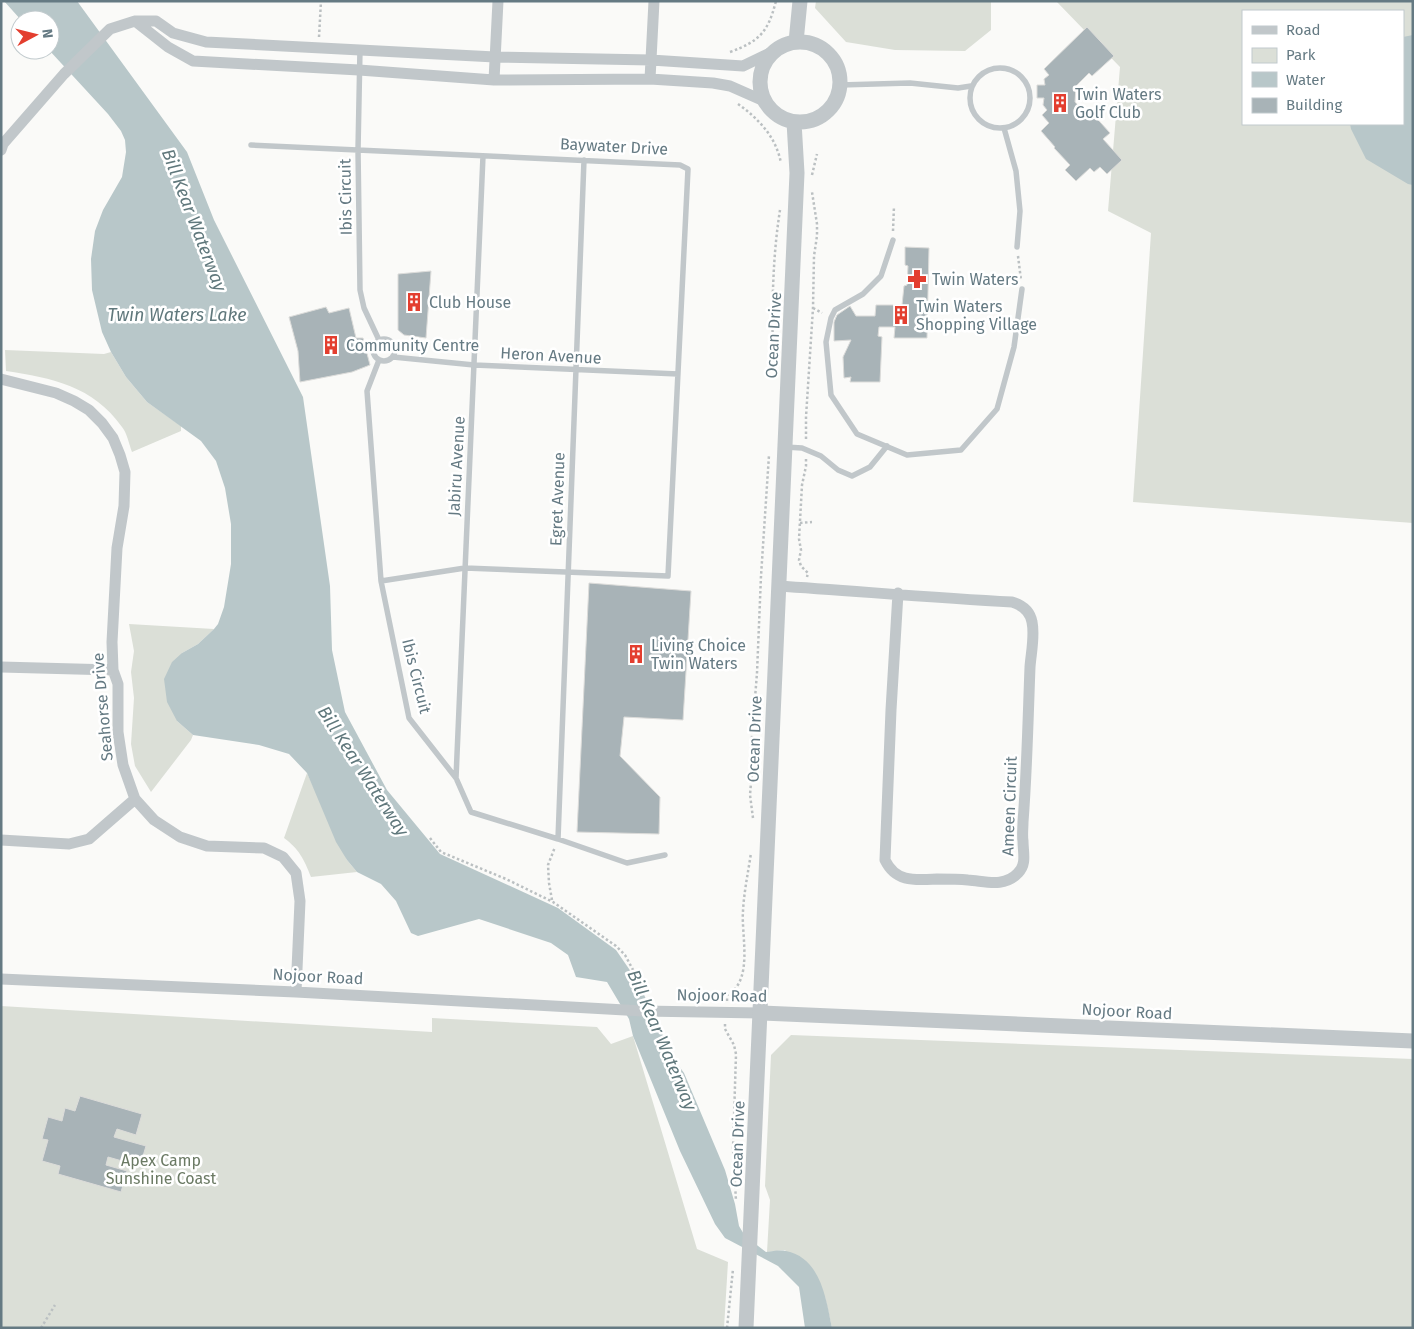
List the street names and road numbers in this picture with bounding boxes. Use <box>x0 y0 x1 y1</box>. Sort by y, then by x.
street label: Baywater Drive <box>559 134 669 159</box>
street label: Ibis Circuit <box>335 158 356 236</box>
street label: Ocean Drive <box>762 291 785 379</box>
street label: Heron Avenue <box>500 343 602 368</box>
street label: Jabiru Avenue <box>444 415 469 517</box>
street label: Egret Avenue <box>546 452 569 546</box>
street label: Ibis Circuit <box>398 637 435 716</box>
street label: Seahorse Drive <box>88 652 117 762</box>
street label: Ocean Drive <box>743 695 766 783</box>
street label: Ameen Circuit <box>998 755 1021 856</box>
street label: Nojoor Road <box>272 965 364 988</box>
street label: Nojoor Road <box>676 985 768 1006</box>
street label: Nojoor Road <box>1081 1000 1173 1023</box>
street label: Ocean Drive <box>726 1100 749 1188</box>

